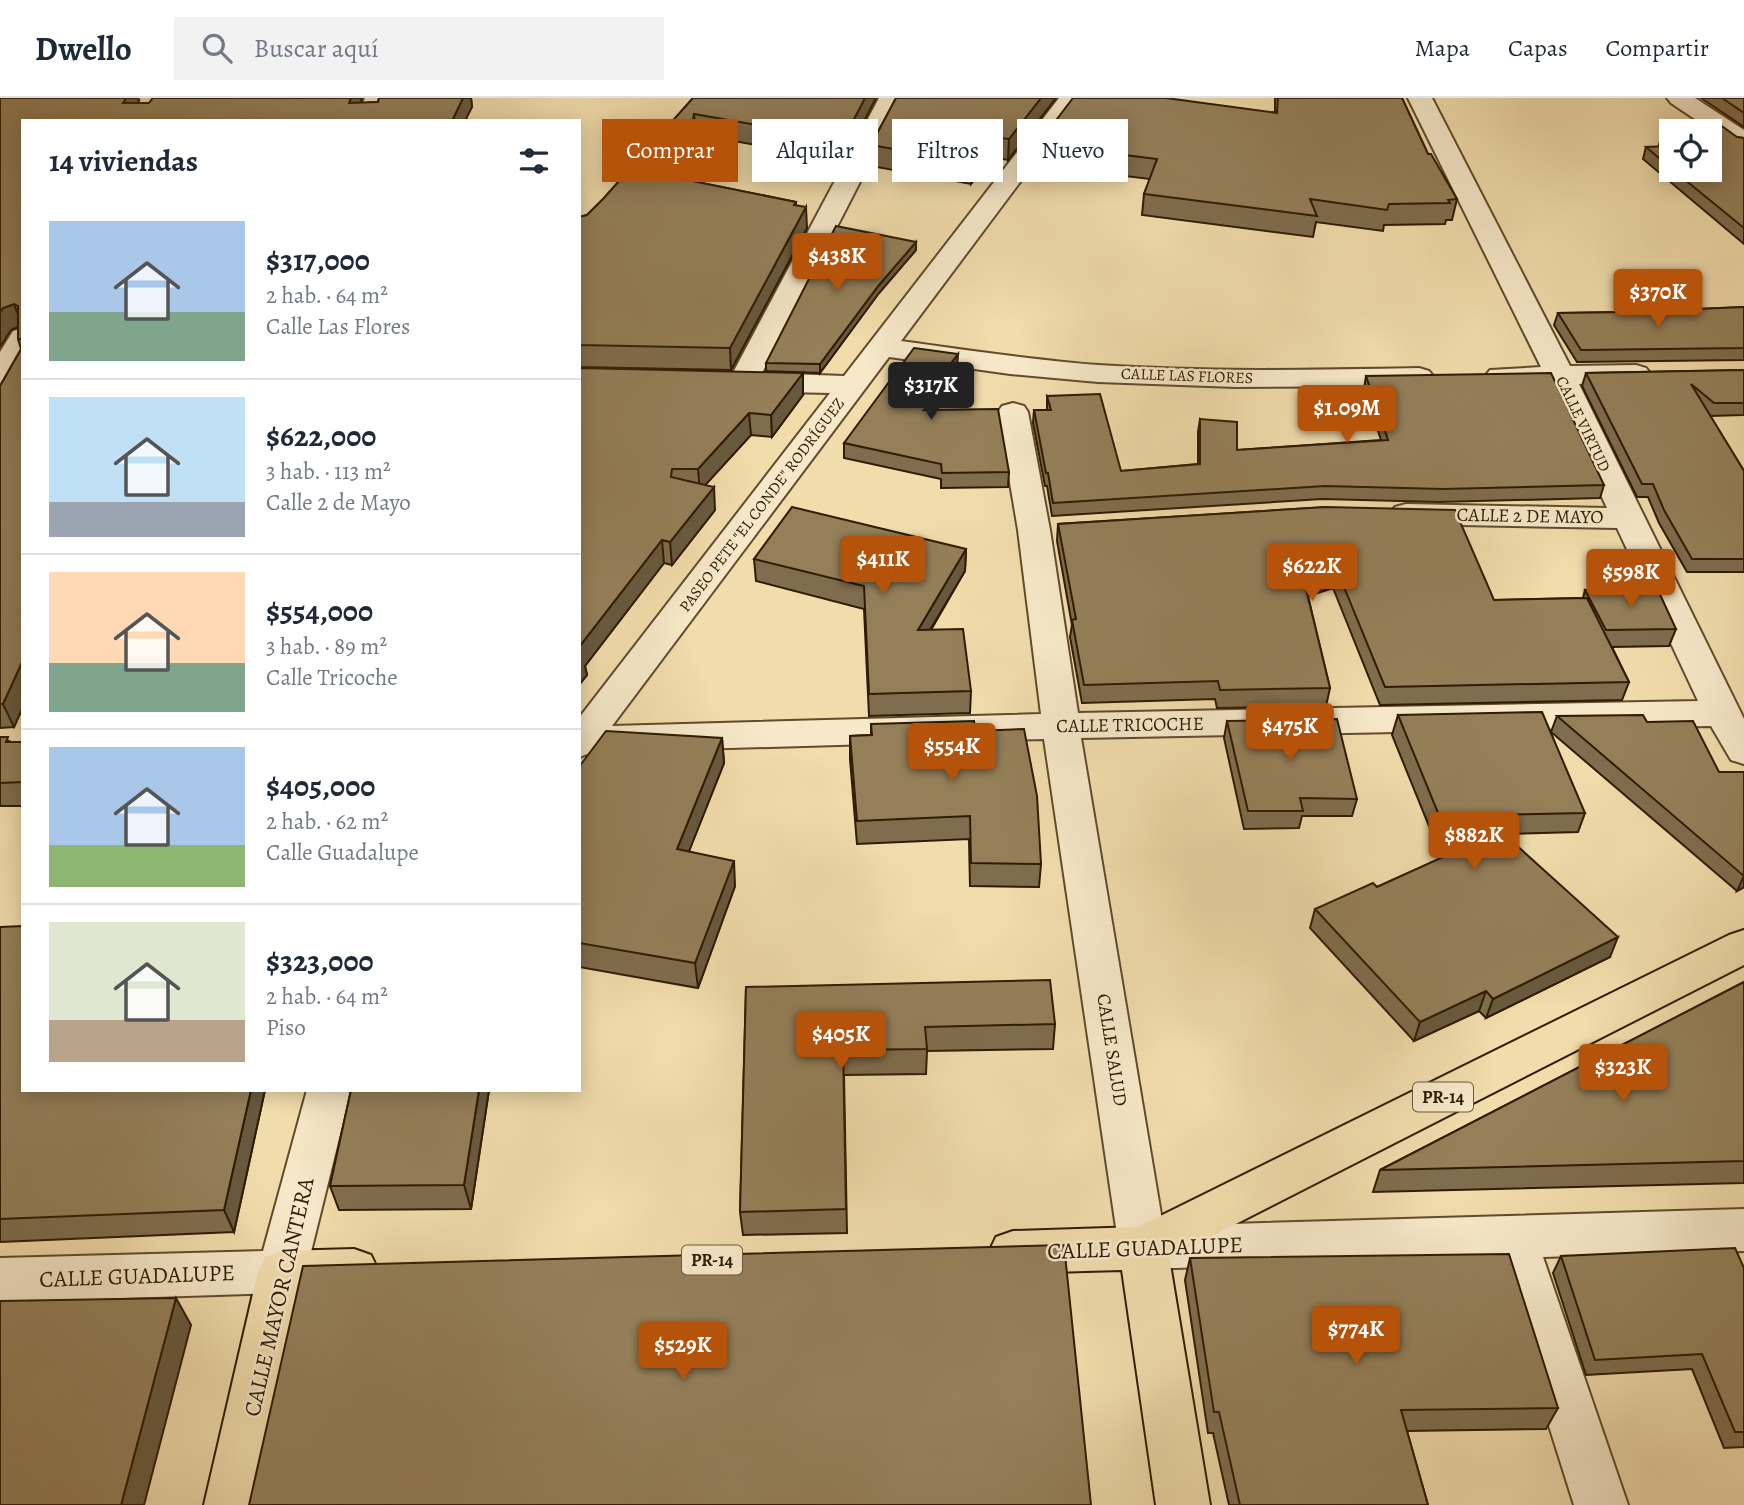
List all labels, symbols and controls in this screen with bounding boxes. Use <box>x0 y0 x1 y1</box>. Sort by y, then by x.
search box <box>174 17 664 80</box>
text: Dwello <box>35 26 132 71</box>
icon: search <box>198 29 236 67</box>
text: Buscar aquí <box>254 31 379 66</box>
text: Mapa <box>1415 32 1470 64</box>
text: Capas <box>1508 32 1568 64</box>
text: Compartir <box>1606 32 1709 64</box>
chip: Comprar <box>602 119 738 182</box>
chip: Alquilar <box>752 119 878 182</box>
chip: Filtros <box>892 119 1003 182</box>
chip: Nuevo <box>1017 119 1128 182</box>
map controls <box>1659 119 1722 182</box>
button: locate <box>1659 119 1722 182</box>
text: 14 viviendas <box>49 141 198 181</box>
icon: filters <box>515 142 553 180</box>
pin: $438K <box>788 234 886 293</box>
text: $317,000 <box>266 240 370 280</box>
text: $438K <box>808 240 866 271</box>
icon: home <box>105 249 189 333</box>
pin: $370K <box>1609 270 1707 329</box>
text: $370K <box>1629 276 1687 307</box>
text: 2 hab. · 64 m² <box>266 280 388 311</box>
text: Calle Las Flores <box>266 311 410 342</box>
pin: $317K <box>882 362 980 422</box>
street label: CALLE LAS FLORES <box>1121 363 1253 389</box>
text: $317K <box>904 369 958 400</box>
street label: CALLE VIRTUD <box>1550 373 1616 475</box>
pin: $1.09M <box>1290 386 1404 445</box>
text: $1.09M <box>1314 392 1380 423</box>
street label: PASEO PETE "EL CONDE" RODRÍGUEZ <box>674 393 850 617</box>
text: $622,000 <box>266 416 376 456</box>
icon: home <box>105 425 189 509</box>
text: 3 hab. · 113 m² <box>266 456 391 487</box>
text: Calle 2 de Mayo <box>266 487 411 518</box>
street label: CALLE 2 DE MAYO <box>1456 502 1604 530</box>
pin: $411K <box>834 536 932 596</box>
text: $411K <box>856 543 910 574</box>
pin: $622K <box>1263 544 1361 603</box>
text: $622K <box>1283 550 1341 581</box>
pin: $598K <box>1582 550 1680 609</box>
text: $598K <box>1602 556 1660 587</box>
text: $554,000 <box>266 591 373 631</box>
icon: home <box>105 600 189 684</box>
text: 3 hab. · 89 m² <box>266 631 387 662</box>
text: Calle Tricoche <box>266 662 398 693</box>
pin: $475K <box>1241 704 1339 763</box>
text: $475K <box>1262 710 1318 741</box>
street label: CALLE TRICOCHE <box>1056 711 1204 739</box>
pin: $554K <box>903 724 1001 783</box>
text: $554K <box>924 730 980 761</box>
text: $405,000 <box>266 766 375 806</box>
icon: home <box>105 775 189 859</box>
text: 2 hab. · 62 m² <box>266 806 388 837</box>
pin: $882K <box>1425 812 1523 872</box>
text: $882K <box>1444 819 1504 850</box>
text: Calle Guadalupe <box>266 837 419 868</box>
text: $323,000 <box>266 941 374 981</box>
icon: home <box>105 950 189 1034</box>
text: 2 hab. · 64 m² <box>266 981 388 1012</box>
street label: CALLE SALUD <box>1090 992 1134 1108</box>
text: Piso <box>266 1012 306 1043</box>
pin: $405K <box>792 1012 890 1071</box>
text: $405K <box>812 1018 870 1049</box>
pin: $323K <box>1574 1044 1672 1104</box>
text: $323K <box>1595 1051 1651 1082</box>
road number: PR-14 <box>1413 1082 1473 1112</box>
street label: CALLE MAYOR CANTERA <box>236 1174 322 1420</box>
street label: CALLE GUADALUPE <box>1047 1229 1243 1267</box>
road number: PR-14 <box>682 1246 742 1274</box>
street label: CALLE GUADALUPE <box>39 1257 235 1295</box>
pin: $774K <box>1307 1306 1405 1366</box>
text: $774K <box>1328 1313 1384 1344</box>
pin: $529K <box>634 1322 732 1382</box>
text: $529K <box>654 1329 712 1360</box>

